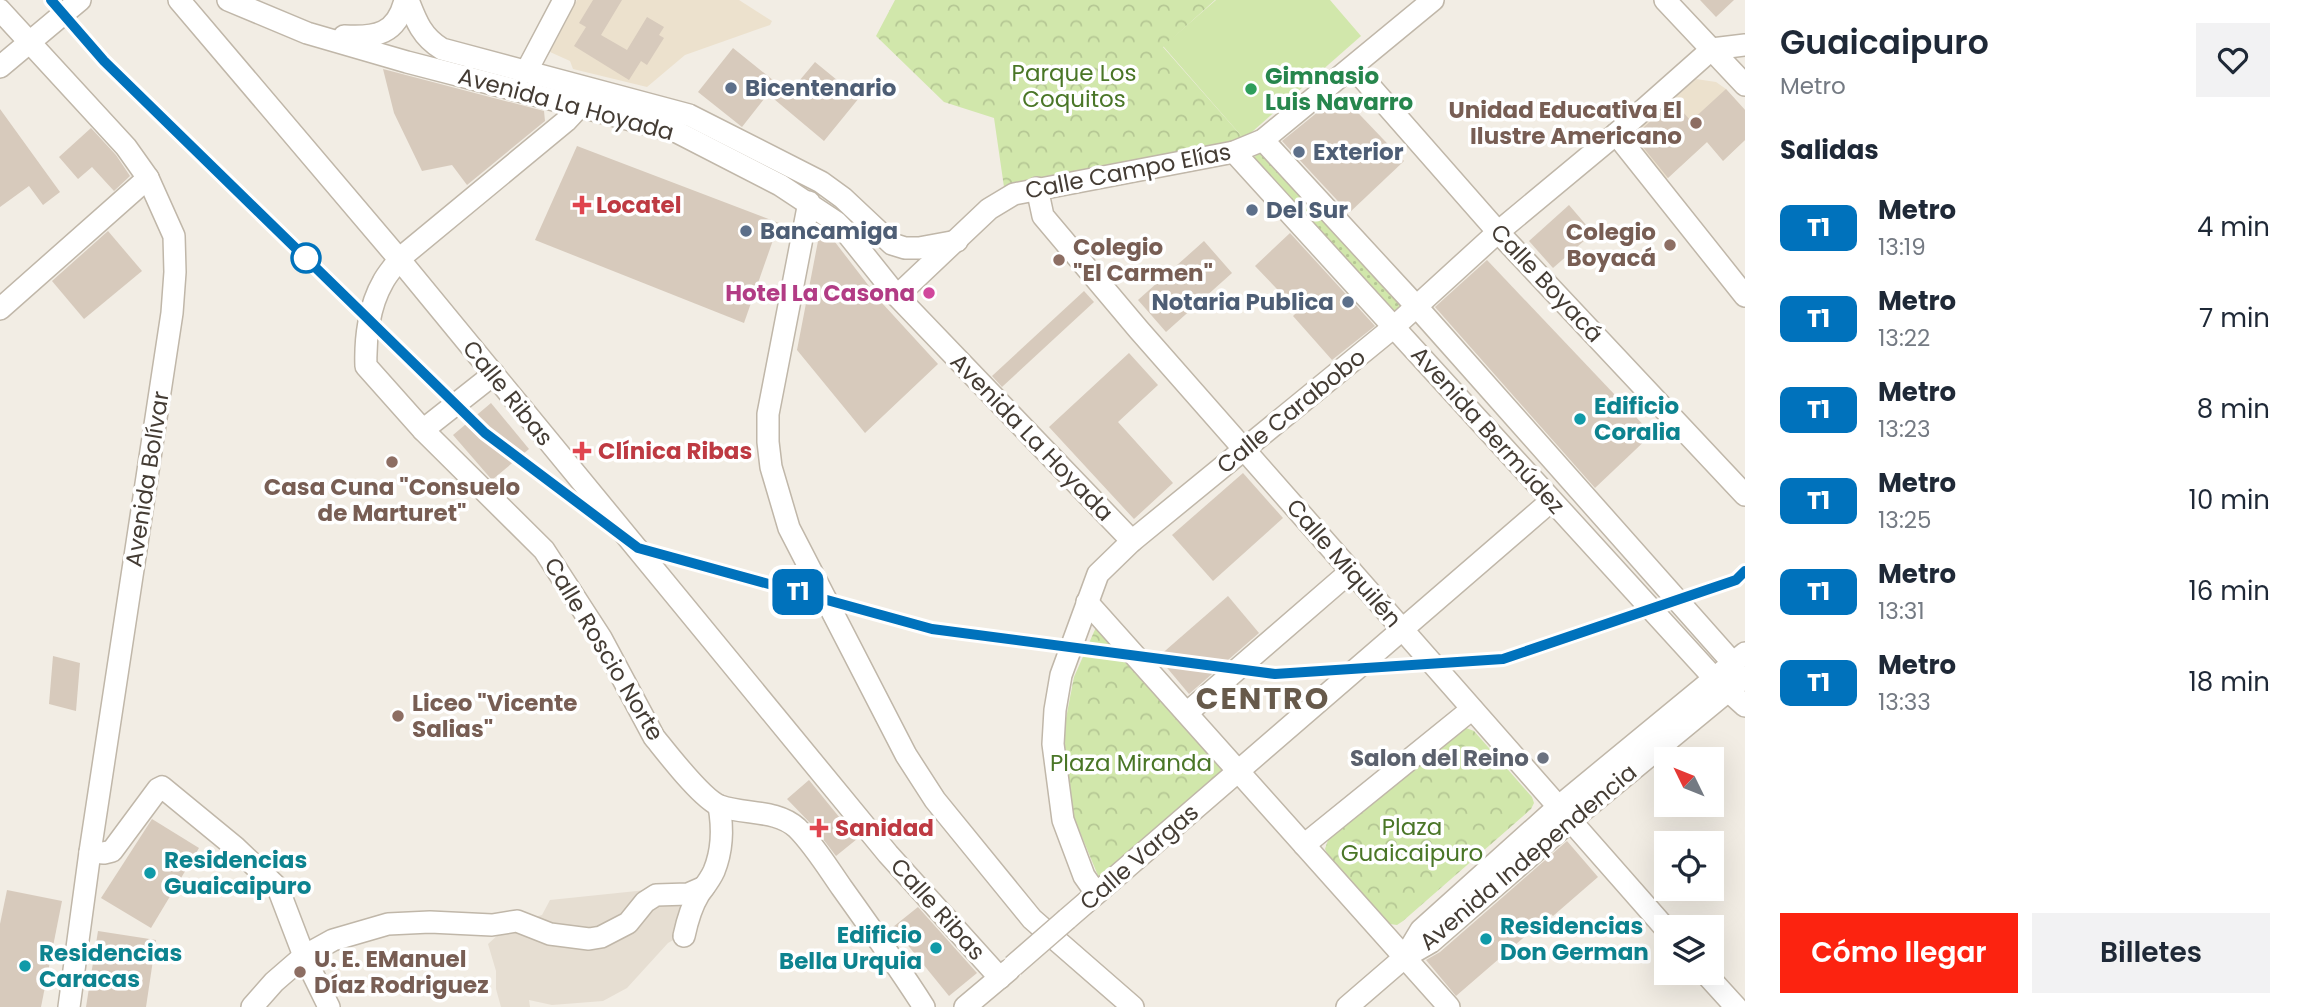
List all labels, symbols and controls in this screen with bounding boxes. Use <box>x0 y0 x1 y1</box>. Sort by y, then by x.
text: Guaicaipuro <box>1780 19 1989 66</box>
button: heart <box>2196 23 2270 97</box>
park label: Parque Los Coquitos <box>1012 57 1136 115</box>
street label: Avenida La Hoyada <box>455 60 677 148</box>
place label: Gimnasio Luis Navarro <box>1265 60 1413 118</box>
text: Metro <box>1780 70 1846 102</box>
place label: Bicentenario <box>745 72 896 104</box>
marker: Bicentenario <box>723 80 739 96</box>
marker: Gimnasio Luis Navarro <box>1243 81 1259 97</box>
place label: Unidad Educativa El Ilustre Americano <box>1448 94 1682 152</box>
marker: Unidad Educativa El Ilustre Americano <box>1688 115 1704 131</box>
text: Salidas <box>1780 132 1879 168</box>
street label: Calle Campo Elías <box>1022 135 1234 207</box>
place label: Exterior <box>1313 136 1404 168</box>
marker: Exterior <box>1291 144 1307 160</box>
place label: Locatel <box>596 189 681 221</box>
text: Metro <box>1878 192 1956 228</box>
place label: Del Sur <box>1266 194 1348 226</box>
marker: Locatel <box>574 197 590 213</box>
marker: Del Sur <box>1244 202 1260 218</box>
text: 4 min <box>2197 209 2270 245</box>
text: T1 <box>1807 211 1830 244</box>
place label: Bancamiga <box>760 215 898 247</box>
place label: Colegio Boyacá <box>1566 216 1656 274</box>
street label: Calle Boyacá <box>1484 217 1610 349</box>
marker: Bancamiga <box>738 223 754 239</box>
place label: Colegio "El Carmen" <box>1073 231 1213 289</box>
text: 13:19 <box>1878 231 1926 263</box>
marker: Colegio Boyacá <box>1662 237 1678 253</box>
unlabelled marker <box>291 243 321 273</box>
marker: Colegio "El Carmen" <box>1051 252 1067 268</box>
place label: Hotel La Casona <box>725 277 915 309</box>
text: Metro <box>1878 283 1956 319</box>
marker: Hotel La Casona <box>921 285 937 301</box>
place label: Notaria Publica <box>1151 286 1334 318</box>
marker: Notaria Publica <box>1340 294 1356 310</box>
text: 7 min <box>2199 300 2270 336</box>
text: T1 <box>1807 302 1830 335</box>
text: 13:22 <box>1878 322 1930 354</box>
street label: Calle Ribas <box>455 333 561 453</box>
street label: Avenida Bermúdez <box>1404 339 1572 521</box>
street label: Calle Carabobo <box>1210 341 1372 481</box>
street label: Avenida La Hoyada <box>943 346 1121 528</box>
text: Metro <box>1878 374 1956 410</box>
street label: Avenida Bolívar <box>117 389 177 569</box>
place label: Edificio Coralia <box>1594 390 1681 448</box>
text: 8 min <box>2197 391 2270 427</box>
text: T1 <box>1807 393 1830 426</box>
marker: Edificio Coralia <box>1572 411 1588 427</box>
text: 13:23 <box>1878 413 1931 445</box>
place label: Clínica Ribas <box>598 435 752 467</box>
marker: Clínica Ribas <box>572 441 592 461</box>
marker: Casa Cuna "Consuelo de Marturet" <box>384 454 400 470</box>
text: Metro <box>1878 465 1956 501</box>
place label: Casa Cuna "Consuelo de Marturet" <box>264 471 520 529</box>
text: 10 min <box>2189 482 2270 518</box>
text: T1 <box>1807 484 1830 517</box>
street label: Calle Miquilén <box>1279 492 1409 634</box>
text: 13:25 <box>1878 504 1931 536</box>
street label: Calle Roscio Norte <box>537 551 671 747</box>
text: Metro <box>1878 556 1956 592</box>
line badge: T1 <box>766 569 830 615</box>
text: 16 min <box>2188 573 2270 609</box>
text: T1 <box>786 575 810 608</box>
text: T1 <box>1807 575 1830 608</box>
text: 13:31 <box>1878 595 1925 627</box>
text: Metro <box>1878 647 1956 683</box>
text: 18 min <box>2189 664 2270 700</box>
text: T1 <box>1807 666 1830 699</box>
district label: CENTRO <box>1196 677 1330 720</box>
text: 13:33 <box>1878 686 1931 718</box>
place label: Liceo "Vicente Salias" <box>412 687 578 745</box>
marker: Liceo "Vicente Salias" <box>390 708 406 724</box>
place label: Salon del Reino <box>1350 742 1529 774</box>
park label: Plaza Miranda <box>1050 747 1212 779</box>
north arrow <box>1654 747 1724 817</box>
map controls <box>1654 747 1724 985</box>
marker: Salon del Reino <box>1535 750 1551 766</box>
street label: Avenida Independencia <box>1412 756 1644 958</box>
street label: Calle Vargas <box>1073 796 1205 918</box>
park label: Plaza Guaicaipuro <box>1341 811 1483 869</box>
place label: Sanidad <box>835 812 934 844</box>
marker: Sanidad <box>809 818 829 838</box>
button: locate <box>1654 831 1724 901</box>
place label: Residencias Guaicaipuro <box>164 844 311 902</box>
street label: Calle Ribas <box>883 851 993 967</box>
marker: Residencias Guaicaipuro <box>142 865 158 881</box>
place label: Residencias Don German <box>1500 910 1649 968</box>
button: Cómo llegar <box>1780 913 2018 993</box>
button: Billetes <box>2032 913 2270 993</box>
button: layers <box>1654 915 1724 985</box>
place label: Edificio Bella Urquia <box>779 919 922 977</box>
marker: Residencias Don German <box>1478 931 1494 947</box>
place label: Residencias Caracas <box>39 937 182 995</box>
marker: Edificio Bella Urquia <box>928 940 944 956</box>
place label: U. E. EManuel Díaz Rodriguez <box>314 943 489 1001</box>
marker: Residencias Caracas <box>17 958 33 974</box>
marker: U. E. EManuel Díaz Rodriguez <box>292 964 308 980</box>

